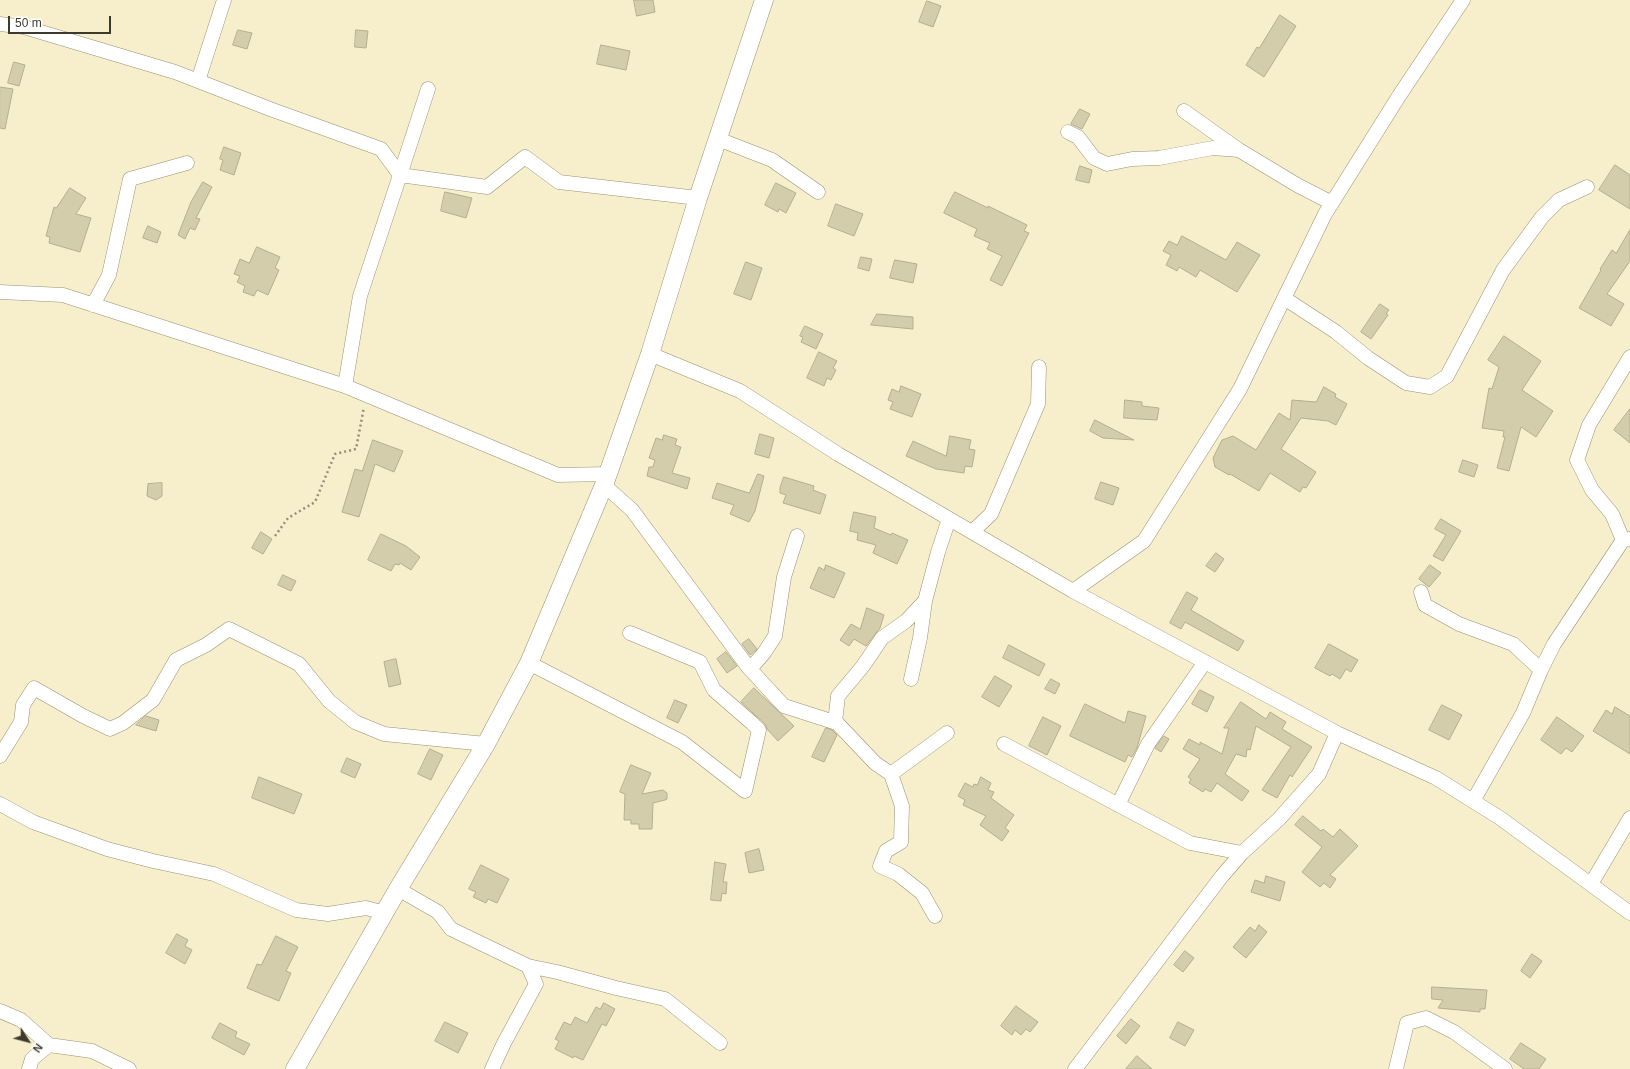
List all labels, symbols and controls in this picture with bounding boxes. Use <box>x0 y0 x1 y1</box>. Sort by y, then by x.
scale bar <box>10 8 113 34</box>
text: 50 m <box>15 16 42 30</box>
north arrow <box>8 1021 48 1061</box>
text: N <box>31 1041 45 1055</box>

